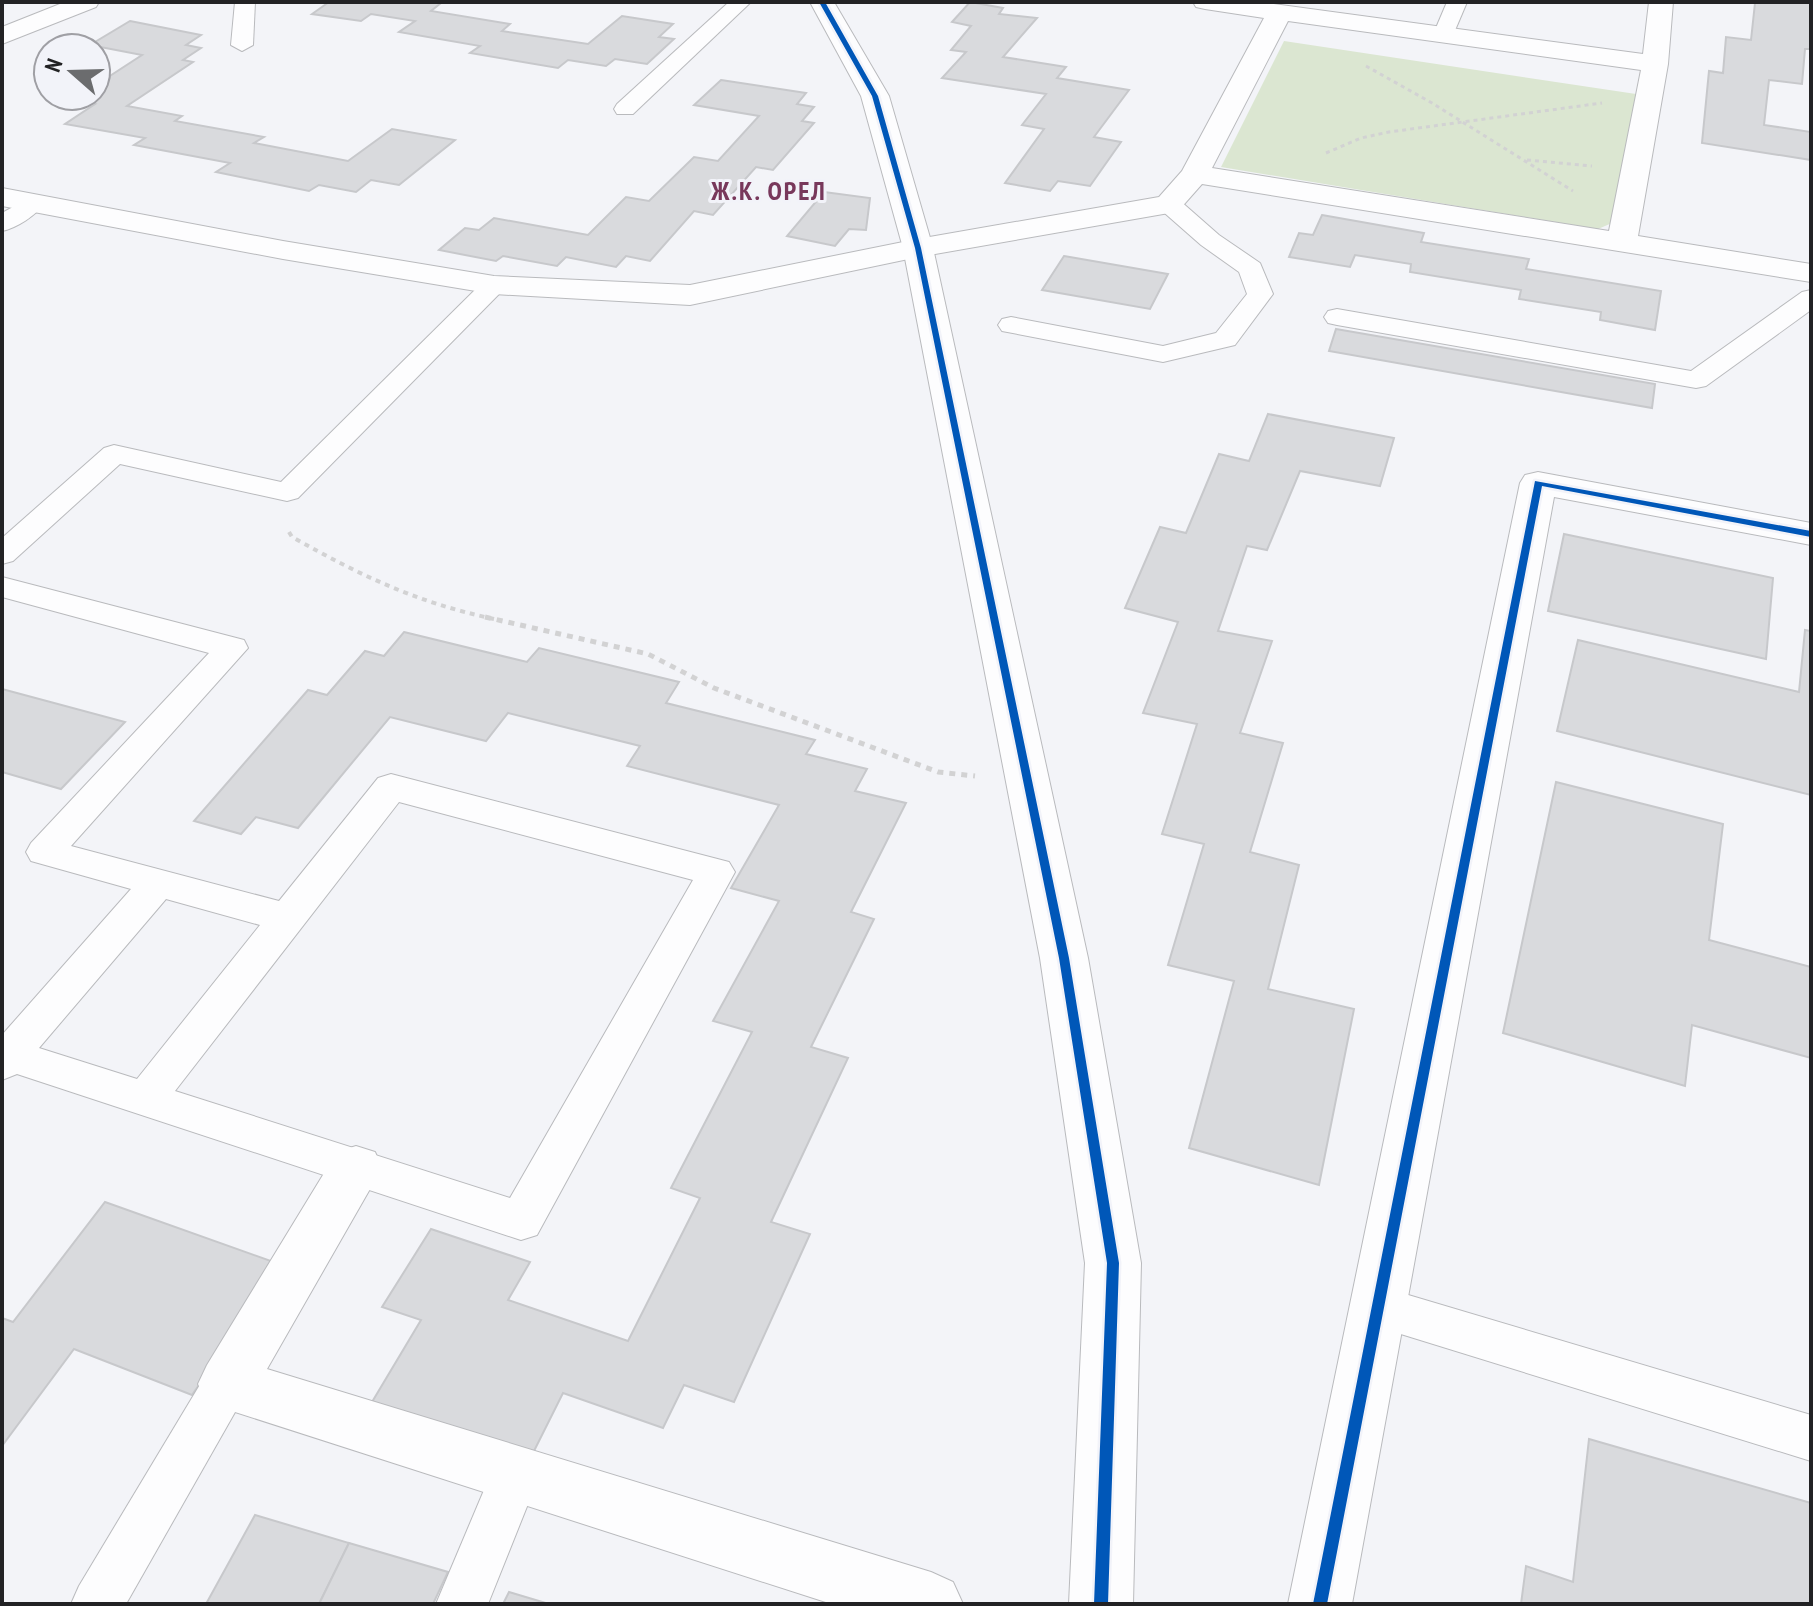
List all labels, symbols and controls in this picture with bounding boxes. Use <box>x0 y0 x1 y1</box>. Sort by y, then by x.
north arrow <box>32 32 112 112</box>
text: N <box>38 55 68 76</box>
district label: Ж.К. ОРЕЛ <box>710 174 827 207</box>

